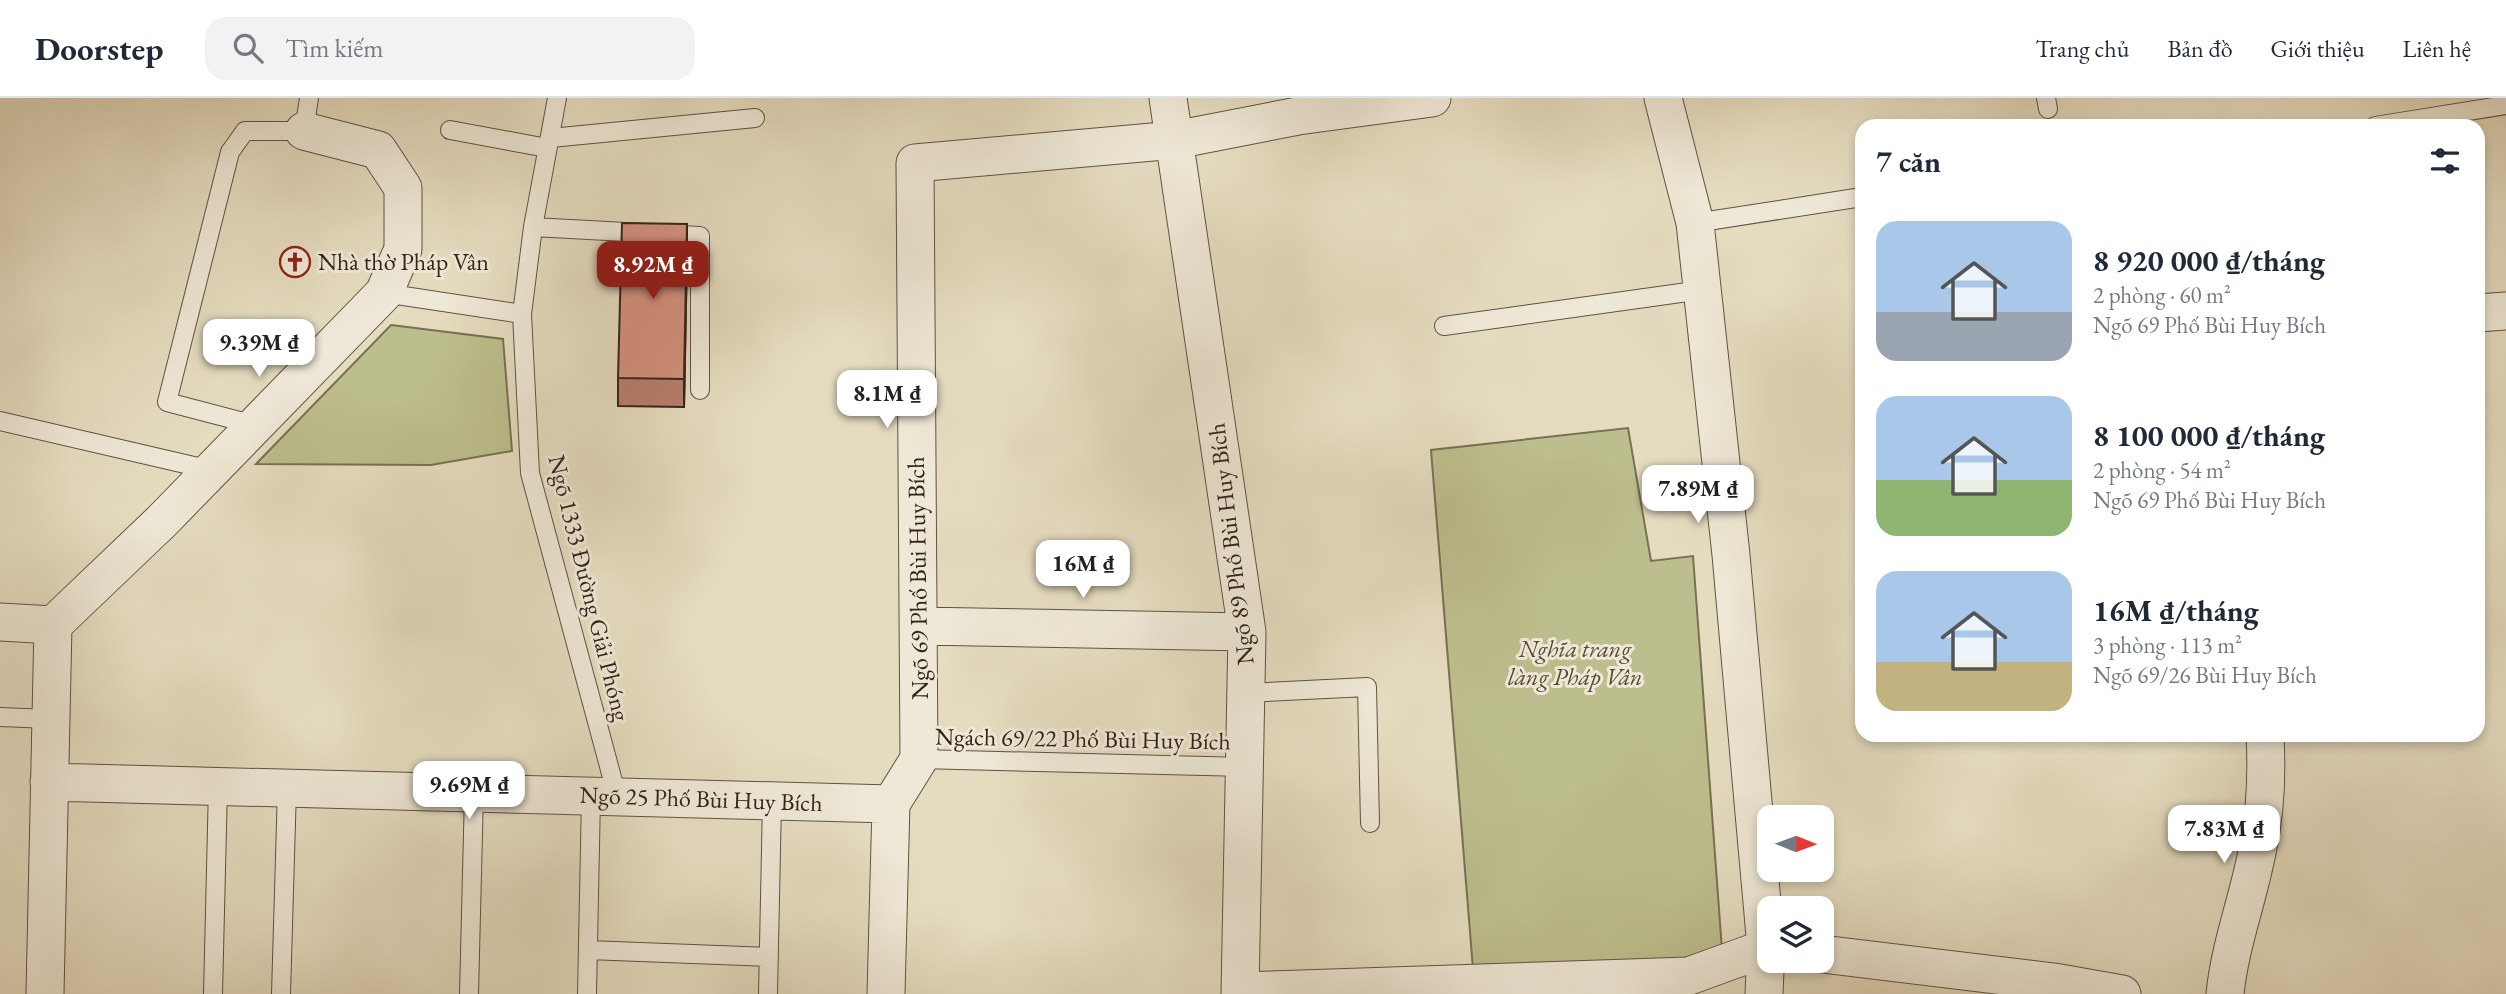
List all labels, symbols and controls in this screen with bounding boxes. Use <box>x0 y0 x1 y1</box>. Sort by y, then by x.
search box <box>205 17 695 80</box>
text: Doorstep <box>35 27 163 70</box>
icon: search <box>229 29 267 67</box>
text: Tìm kiếm <box>285 31 384 65</box>
text: Trang chủ <box>2035 33 2129 64</box>
text: Bản đồ <box>2167 33 2233 64</box>
text: Giới thiệu <box>2271 33 2365 64</box>
text: Liên hệ <box>2403 33 2471 64</box>
text: 7 căn <box>1876 142 1941 181</box>
icon: filters <box>2426 142 2464 180</box>
text: 8 920 000 ₫/tháng <box>2093 241 2325 280</box>
pin: 8.92M ₫ <box>588 242 718 301</box>
church icon: Nhà thờ Pháp Vân <box>278 245 312 279</box>
place label: Nhà thờ Pháp Vân <box>318 246 489 277</box>
text: 8.92M ₫ <box>613 249 693 279</box>
icon: home <box>1932 249 2016 333</box>
text: 2 phòng · 60 m² <box>2093 280 2231 310</box>
text: Ngõ 69 Phố Bùi Huy Bích <box>2093 310 2326 340</box>
pin: 9.39M ₫ <box>194 320 324 379</box>
text: 9.39M ₫ <box>219 327 299 357</box>
pin: 8.1M ₫ <box>830 370 944 430</box>
text: 8.1M ₫ <box>853 378 921 408</box>
text: 8 100 000 ₫/tháng <box>2093 416 2325 455</box>
street label: Ngõ 89 Phố Bùi Huy Bích <box>1200 421 1261 667</box>
icon: home <box>1932 424 2016 508</box>
street label: Ngõ 1333 Đường Giải Phóng <box>541 452 638 725</box>
text: 2 phòng · 54 m² <box>2093 455 2231 485</box>
street label: Ngõ 69 Phố Bùi Huy Bích <box>900 456 935 700</box>
pin: 7.89M ₫ <box>1633 466 1763 525</box>
text: 7.89M ₫ <box>1658 473 1738 503</box>
text: Ngõ 69 Phố Bùi Huy Bích <box>2093 485 2326 515</box>
pin: 16M ₫ <box>1034 540 1132 600</box>
text: 16M ₫ <box>1052 548 1114 578</box>
text: 16M ₫/tháng <box>2093 591 2259 630</box>
icon: home <box>1932 599 2016 683</box>
text: 3 phòng · 113 m² <box>2093 630 2242 660</box>
park label: Nghĩa trang làng Pháp Vân <box>1508 633 1642 692</box>
text: Ngõ 69/26 Bùi Huy Bích <box>2093 660 2317 690</box>
street label: Ngách 69/22 Phố Bùi Huy Bích <box>935 720 1231 757</box>
pin: 9.69M ₫ <box>404 762 534 821</box>
text: 9.69M ₫ <box>429 769 509 799</box>
street label: Ngõ 25 Phố Bùi Huy Bích <box>579 779 823 818</box>
north arrow <box>1757 805 1834 882</box>
map controls <box>1757 805 1834 973</box>
pin: 7.83M ₫ <box>2159 806 2289 865</box>
text: 7.83M ₫ <box>2184 813 2264 843</box>
button: layers <box>1757 896 1834 973</box>

